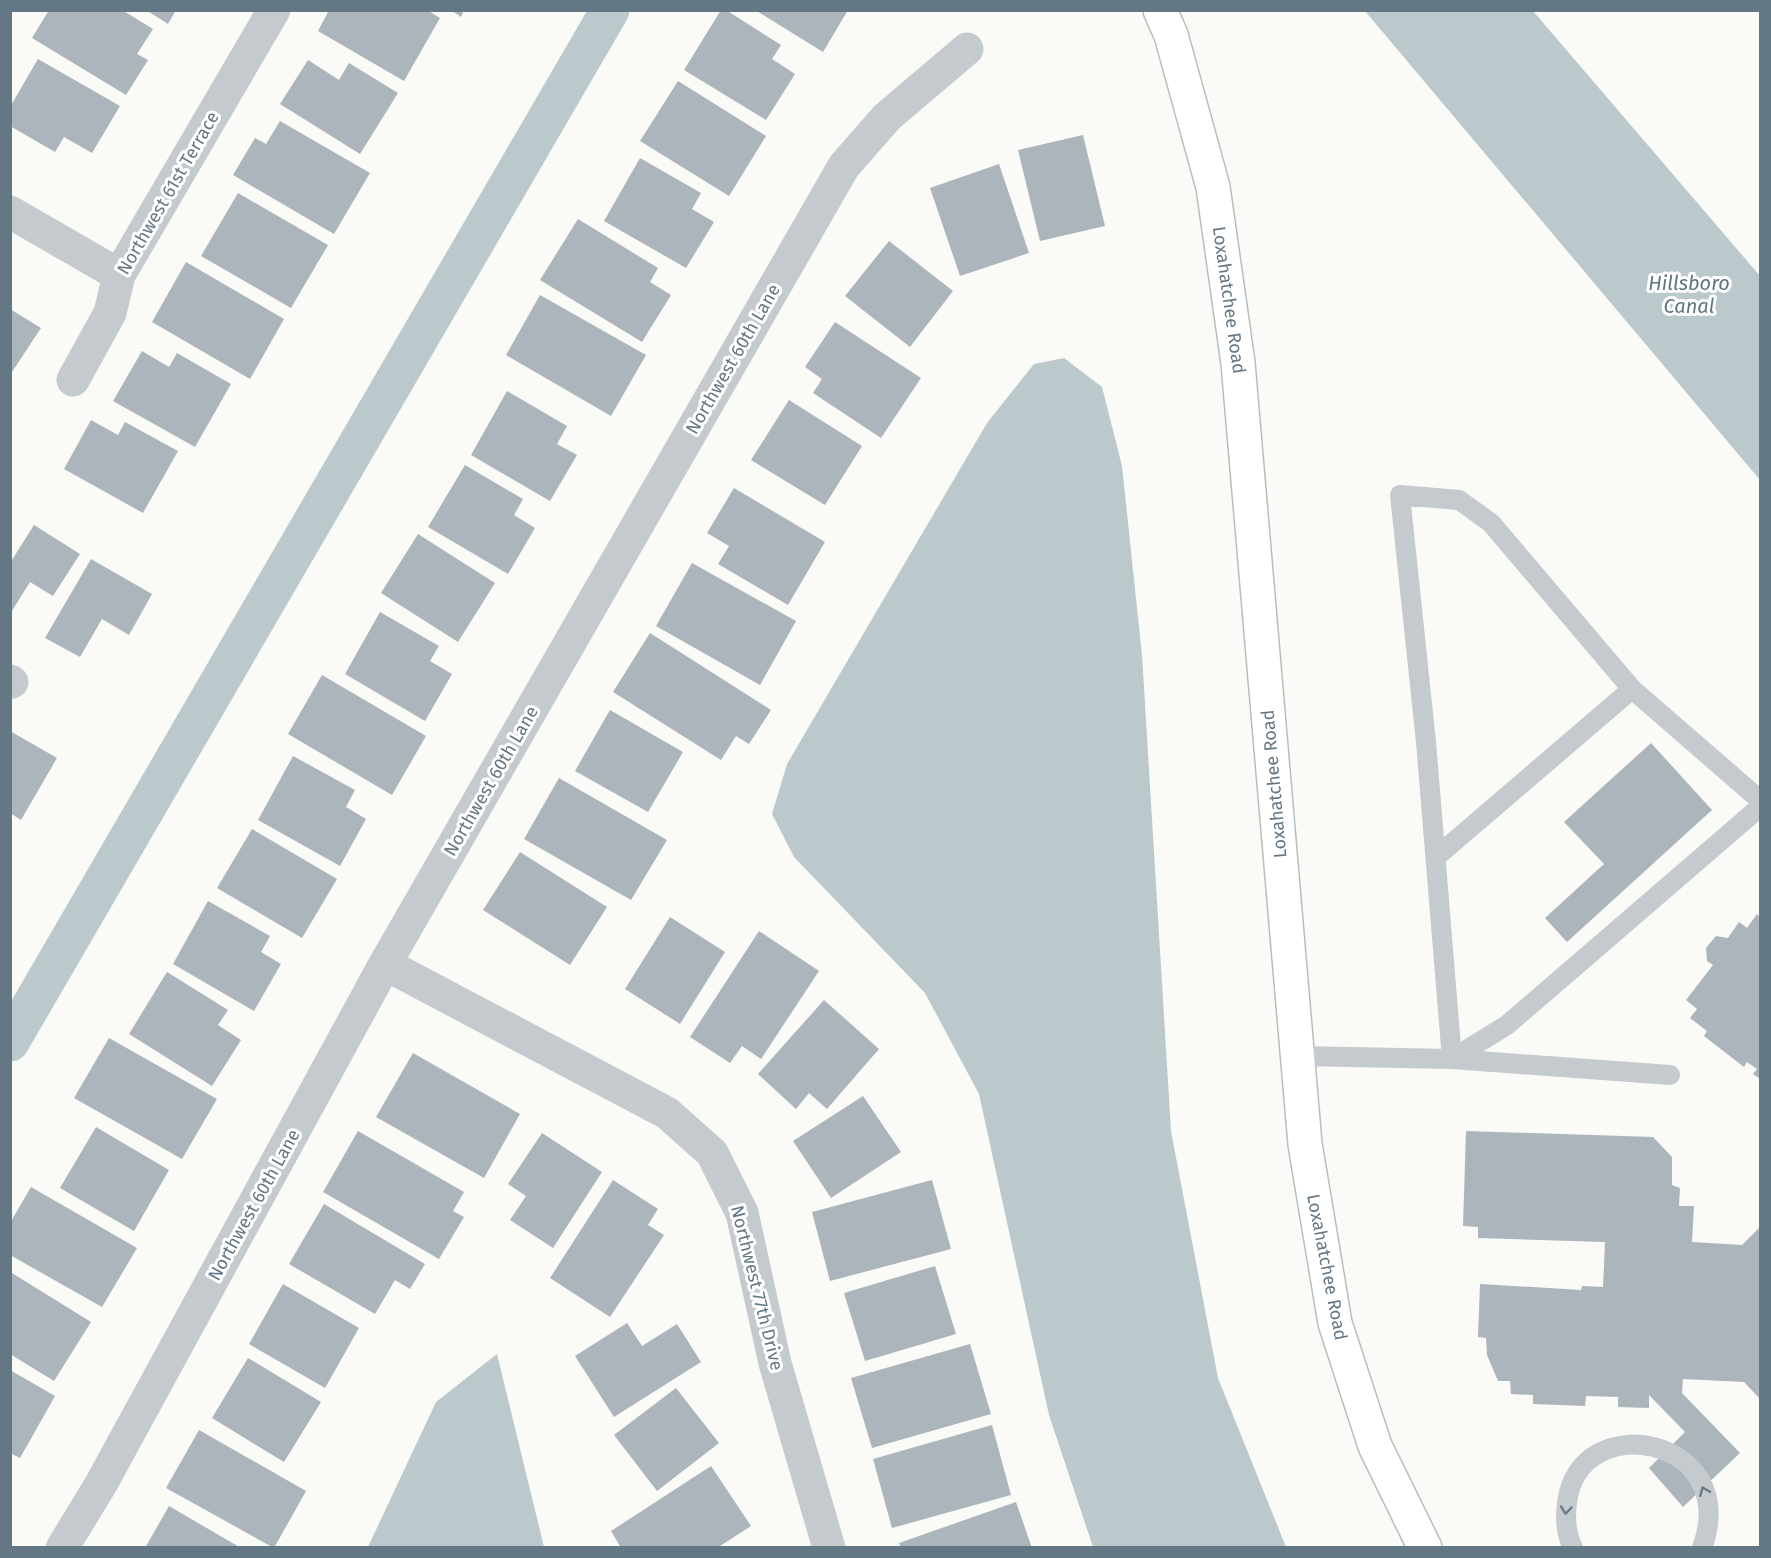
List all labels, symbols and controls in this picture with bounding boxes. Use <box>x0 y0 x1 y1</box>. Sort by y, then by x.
street label: Northwest 61st Terrace <box>112 108 224 278</box>
street label: Loxahatchee Road <box>1208 225 1250 375</box>
water label: Hillsboro Canal <box>1648 271 1730 318</box>
street label: Northwest 60th Lane <box>681 280 785 438</box>
street label: Northwest 60th Lane <box>439 702 543 860</box>
street label: Loxahatchee Road <box>1257 709 1291 859</box>
street label: Northwest 60th Lane <box>203 1126 305 1284</box>
street label: Loxahatchee Road <box>1302 1192 1352 1342</box>
street label: Northwest 77th Drive <box>726 1203 788 1373</box>
one-way arrow <box>1699 1486 1711 1497</box>
one-way arrow <box>1560 1505 1573 1514</box>

